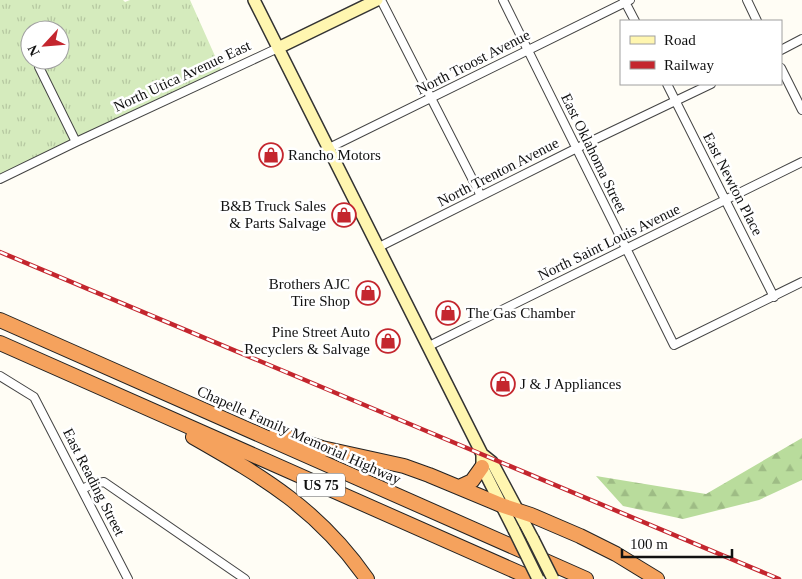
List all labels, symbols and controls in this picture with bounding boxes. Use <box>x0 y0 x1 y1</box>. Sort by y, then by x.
north arrow <box>20 20 70 70</box>
legend <box>620 20 782 85</box>
street label: North Troost Avenue <box>413 26 533 98</box>
text: Road <box>664 32 696 48</box>
street label: North Utica Avenue East <box>111 37 254 115</box>
text: N <box>25 43 43 58</box>
text: Railway <box>664 57 714 73</box>
street label: East Oklahoma Street <box>558 91 630 216</box>
street label: East Newton Place <box>700 130 766 238</box>
street label: North Trenton Avenue <box>435 134 562 210</box>
shop icon: Rancho Motors <box>258 142 284 168</box>
place label: Rancho Motors <box>288 147 381 163</box>
place label: B&B Truck Sales & Parts Salvage <box>220 198 326 231</box>
street label: North Saint Louis Avenue <box>535 200 683 283</box>
shop icon: B&B Truck Sales & Parts Salvage <box>331 202 357 228</box>
place label: Brothers AJC Tire Shop <box>269 276 350 309</box>
shop icon: Brothers AJC Tire Shop <box>355 280 381 306</box>
shop icon: The Gas Chamber <box>435 300 461 326</box>
place label: The Gas Chamber <box>466 305 575 321</box>
place label: Pine Street Auto Recyclers & Salvage <box>244 324 370 357</box>
shop icon: Pine Street Auto Recyclers & Salvage <box>375 328 401 354</box>
shop icon: J & J Appliances <box>490 371 516 397</box>
place label: J & J Appliances <box>520 376 621 392</box>
street label: Chapelle Family Memorial Highway <box>195 383 404 487</box>
street label: East Reading Street <box>60 426 128 539</box>
road number: US 75 <box>297 474 345 496</box>
scale bar <box>622 526 732 558</box>
text: 100 m <box>630 536 668 552</box>

